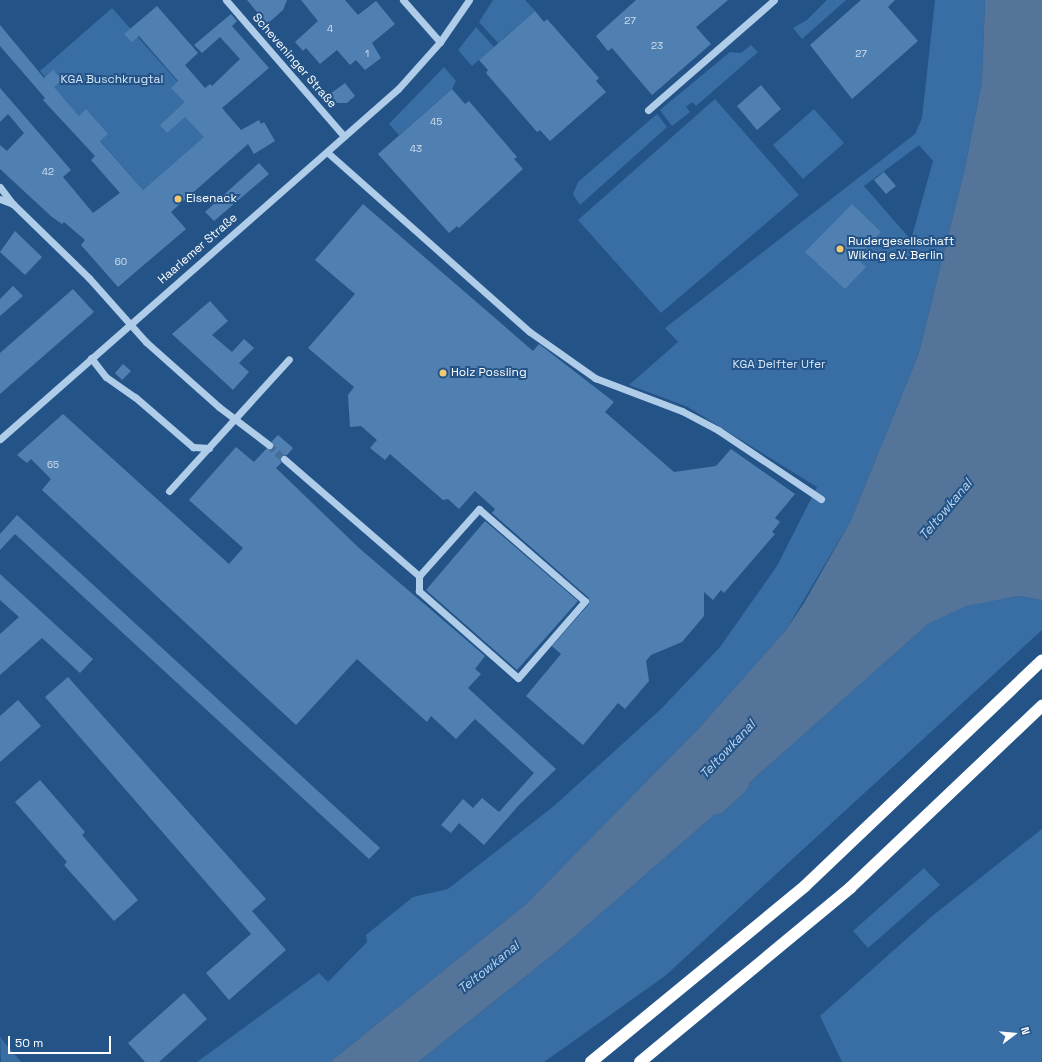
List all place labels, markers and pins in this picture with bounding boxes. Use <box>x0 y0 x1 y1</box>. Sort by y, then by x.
place label: Eisenack <box>186 192 237 206</box>
marker: Eisenack <box>173 194 183 204</box>
place label: Rudergesellschaft Wiking e.V. Berlin <box>848 235 954 263</box>
marker: Rudergesellschaft Wiking e.V. Berlin <box>835 244 845 254</box>
place label: Holz Possling <box>451 366 527 380</box>
marker: Holz Possling <box>438 368 448 378</box>

